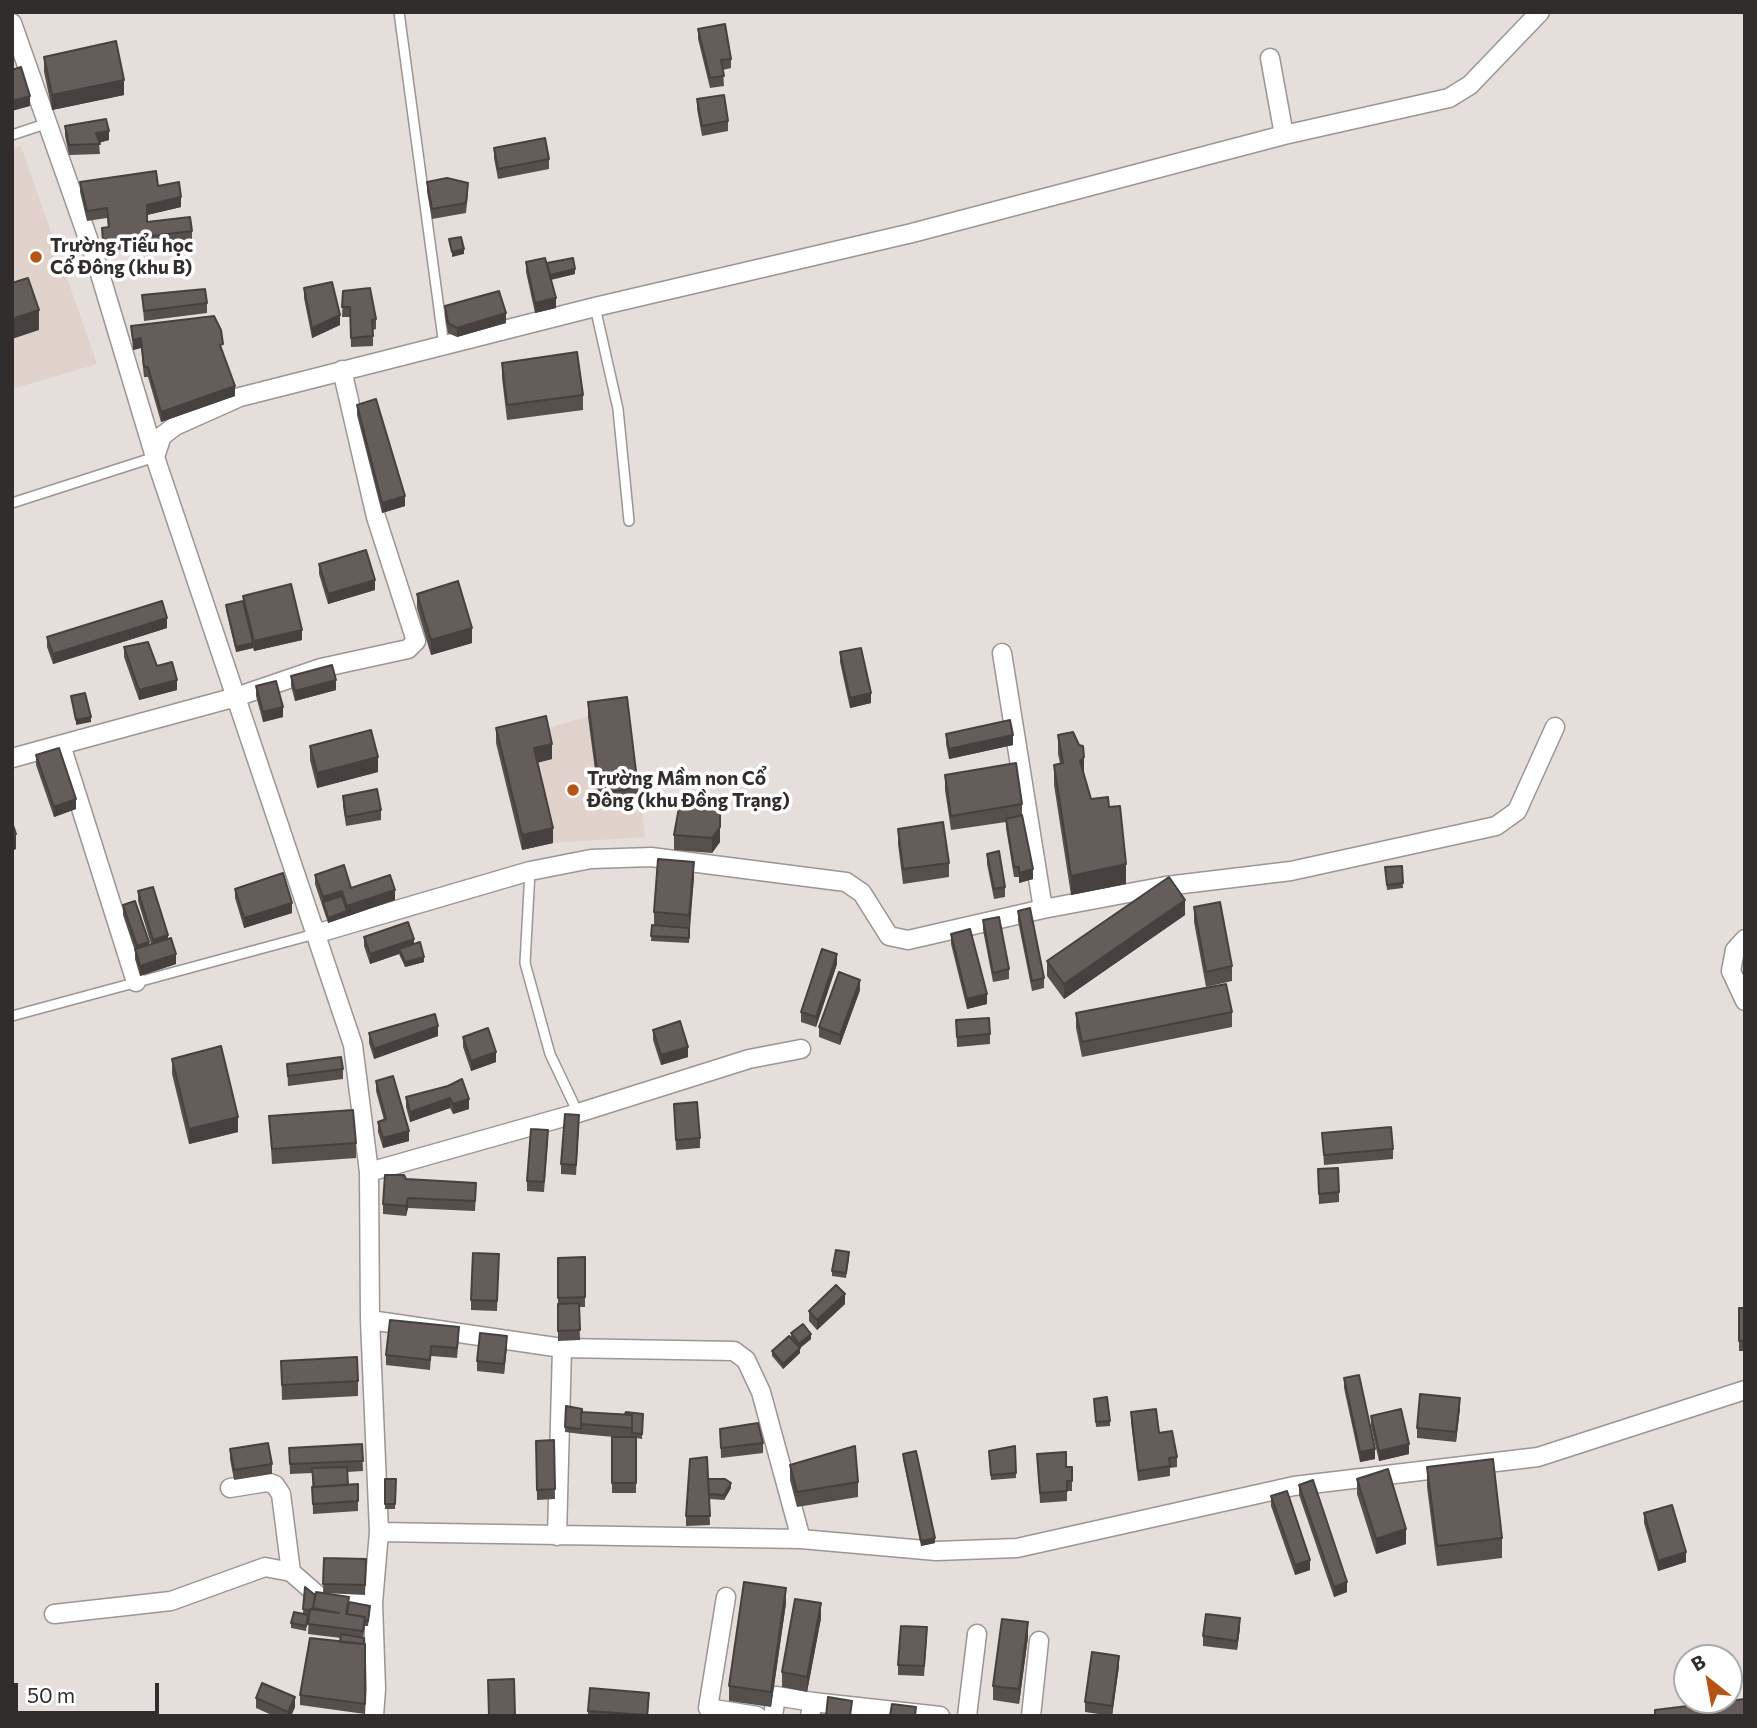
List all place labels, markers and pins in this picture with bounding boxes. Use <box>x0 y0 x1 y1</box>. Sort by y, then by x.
place label: Trường Tiểu học Cổ Đông (khu B) <box>50 235 193 279</box>
marker: Trường Tiểu học Cổ Đông (khu B) <box>28 249 44 265</box>
place label: Trường Mầm non Cổ Đông (khu Đồng Trạng) <box>587 768 790 812</box>
marker: Trường Mầm non Cổ Đông (khu Đồng Trạng) <box>565 782 581 798</box>

